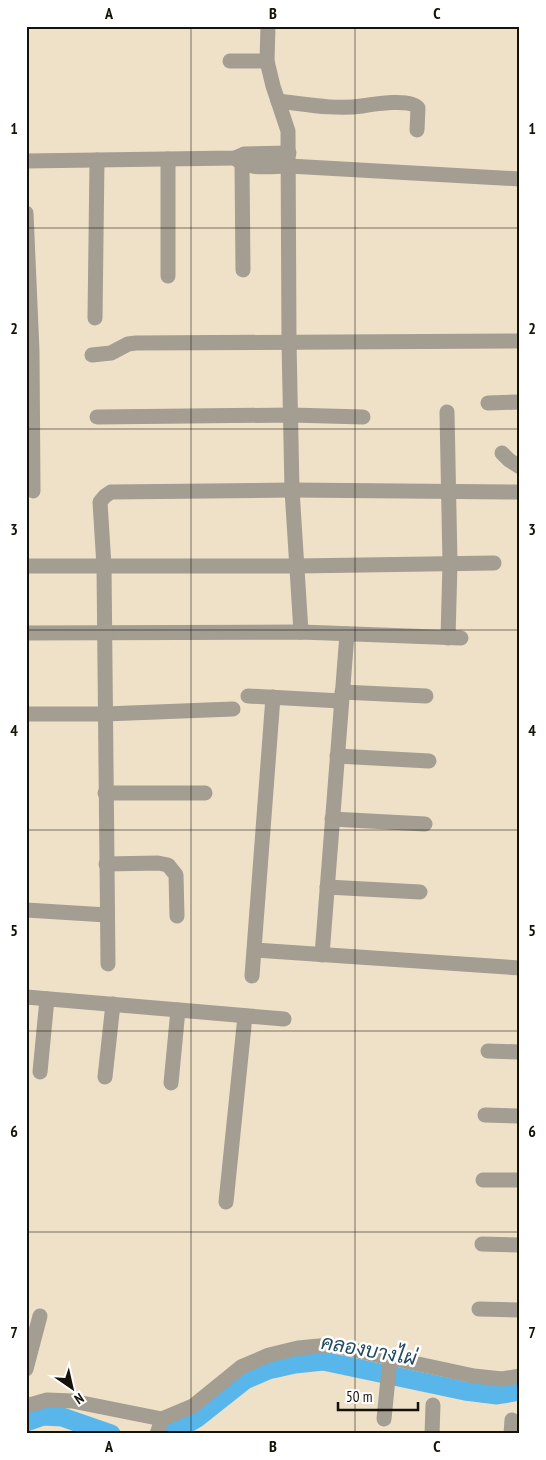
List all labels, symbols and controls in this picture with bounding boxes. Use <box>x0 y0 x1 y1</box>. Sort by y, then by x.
text: A <box>104 3 114 23</box>
text: B <box>269 3 277 23</box>
text: C <box>433 3 441 23</box>
text: 1 <box>10 118 18 138</box>
text: 1 <box>528 118 536 138</box>
text: 2 <box>10 318 18 338</box>
text: 2 <box>528 318 536 338</box>
text: 3 <box>10 519 18 539</box>
text: 3 <box>528 519 536 539</box>
text: 4 <box>10 720 18 740</box>
text: 4 <box>528 720 536 740</box>
text: 5 <box>10 920 18 940</box>
text: 5 <box>528 920 536 940</box>
text: 6 <box>10 1121 18 1141</box>
text: 6 <box>528 1121 536 1141</box>
text: 7 <box>10 1322 18 1342</box>
text: 7 <box>528 1322 536 1342</box>
water label: คลองบางไผ่ <box>319 1329 420 1371</box>
north arrow <box>48 1362 98 1412</box>
scale bar <box>338 1380 418 1412</box>
text: 50 m <box>346 1387 372 1406</box>
text: N <box>71 1389 87 1408</box>
text: A <box>104 1436 114 1456</box>
text: B <box>269 1436 277 1456</box>
text: C <box>433 1436 441 1456</box>

